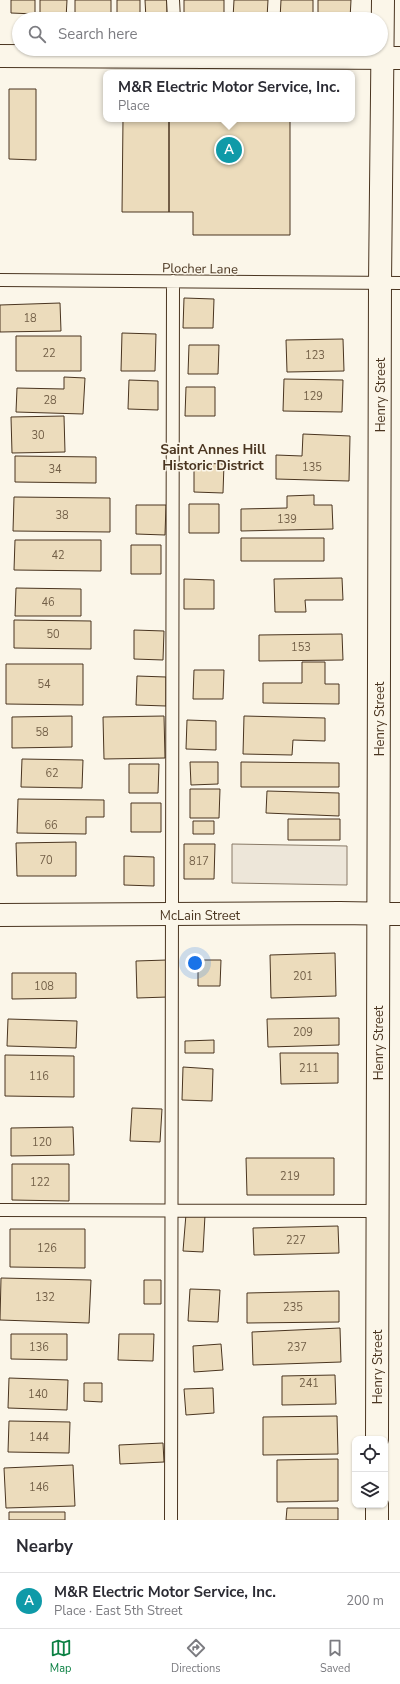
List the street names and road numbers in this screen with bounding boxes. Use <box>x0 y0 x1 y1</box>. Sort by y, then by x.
street label: Plocher Lane <box>162 259 238 279</box>
street label: Henry Street <box>372 357 390 432</box>
street label: Henry Street <box>371 681 389 756</box>
street label: McLain Street <box>160 907 241 925</box>
street label: Henry Street <box>370 1005 388 1080</box>
street label: Henry Street <box>369 1329 387 1404</box>

